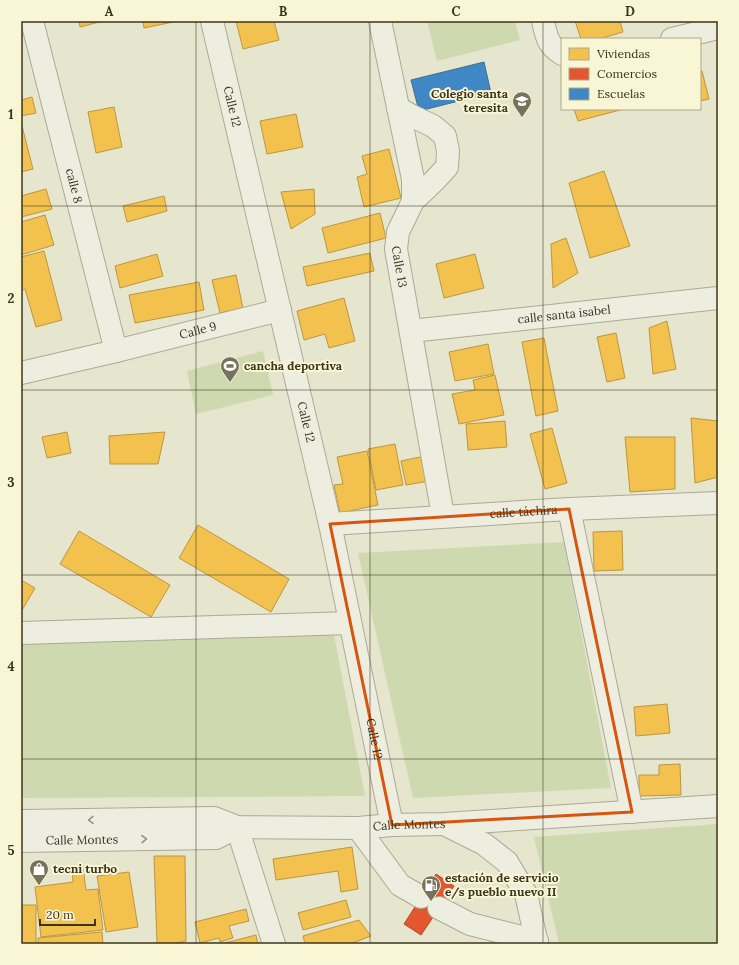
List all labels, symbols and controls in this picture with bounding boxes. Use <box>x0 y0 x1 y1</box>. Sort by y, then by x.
text: A <box>105 3 114 20</box>
text: B <box>279 3 288 20</box>
text: C <box>452 3 461 20</box>
text: D <box>625 3 635 20</box>
legend <box>561 38 701 110</box>
text: Viviendas <box>596 46 651 61</box>
text: Comercios <box>597 66 658 81</box>
street label: Calle 12 <box>221 85 245 129</box>
place label: Colegio santa teresita <box>431 86 509 115</box>
text: Escuelas <box>597 86 646 101</box>
school or university icon: Colegio santa teresita <box>511 90 533 118</box>
text: 1 <box>8 106 14 123</box>
street label: calle 8 <box>63 167 86 205</box>
street label: Calle 13 <box>389 245 411 289</box>
text: 2 <box>8 290 15 307</box>
street label: calle santa isabel <box>517 302 611 327</box>
street label: Calle 9 <box>178 318 218 342</box>
sports icon: cancha deportiva <box>219 355 241 383</box>
place label: cancha deportiva <box>244 358 343 373</box>
street label: Calle 12 <box>295 400 319 444</box>
text: 3 <box>7 474 15 491</box>
street label: calle táchira <box>489 502 558 521</box>
text: 4 <box>7 658 15 675</box>
street label: Calle 12 <box>363 717 386 761</box>
one-way arrow <box>88 816 94 824</box>
street label: Calle Montes <box>372 816 446 834</box>
street label: Calle Montes <box>46 831 119 848</box>
one-way arrow <box>141 835 147 843</box>
text: 5 <box>7 842 15 859</box>
shop icon: tecni turbo <box>28 858 50 886</box>
place label: tecni turbo <box>53 861 117 876</box>
place label: estación de servicio e/s pueblo nuevo II <box>445 870 559 900</box>
fuel station icon: estación de servicio e/s pueblo nuevo II <box>420 874 442 902</box>
scale bar <box>40 901 95 927</box>
text: 20 m <box>46 907 74 922</box>

